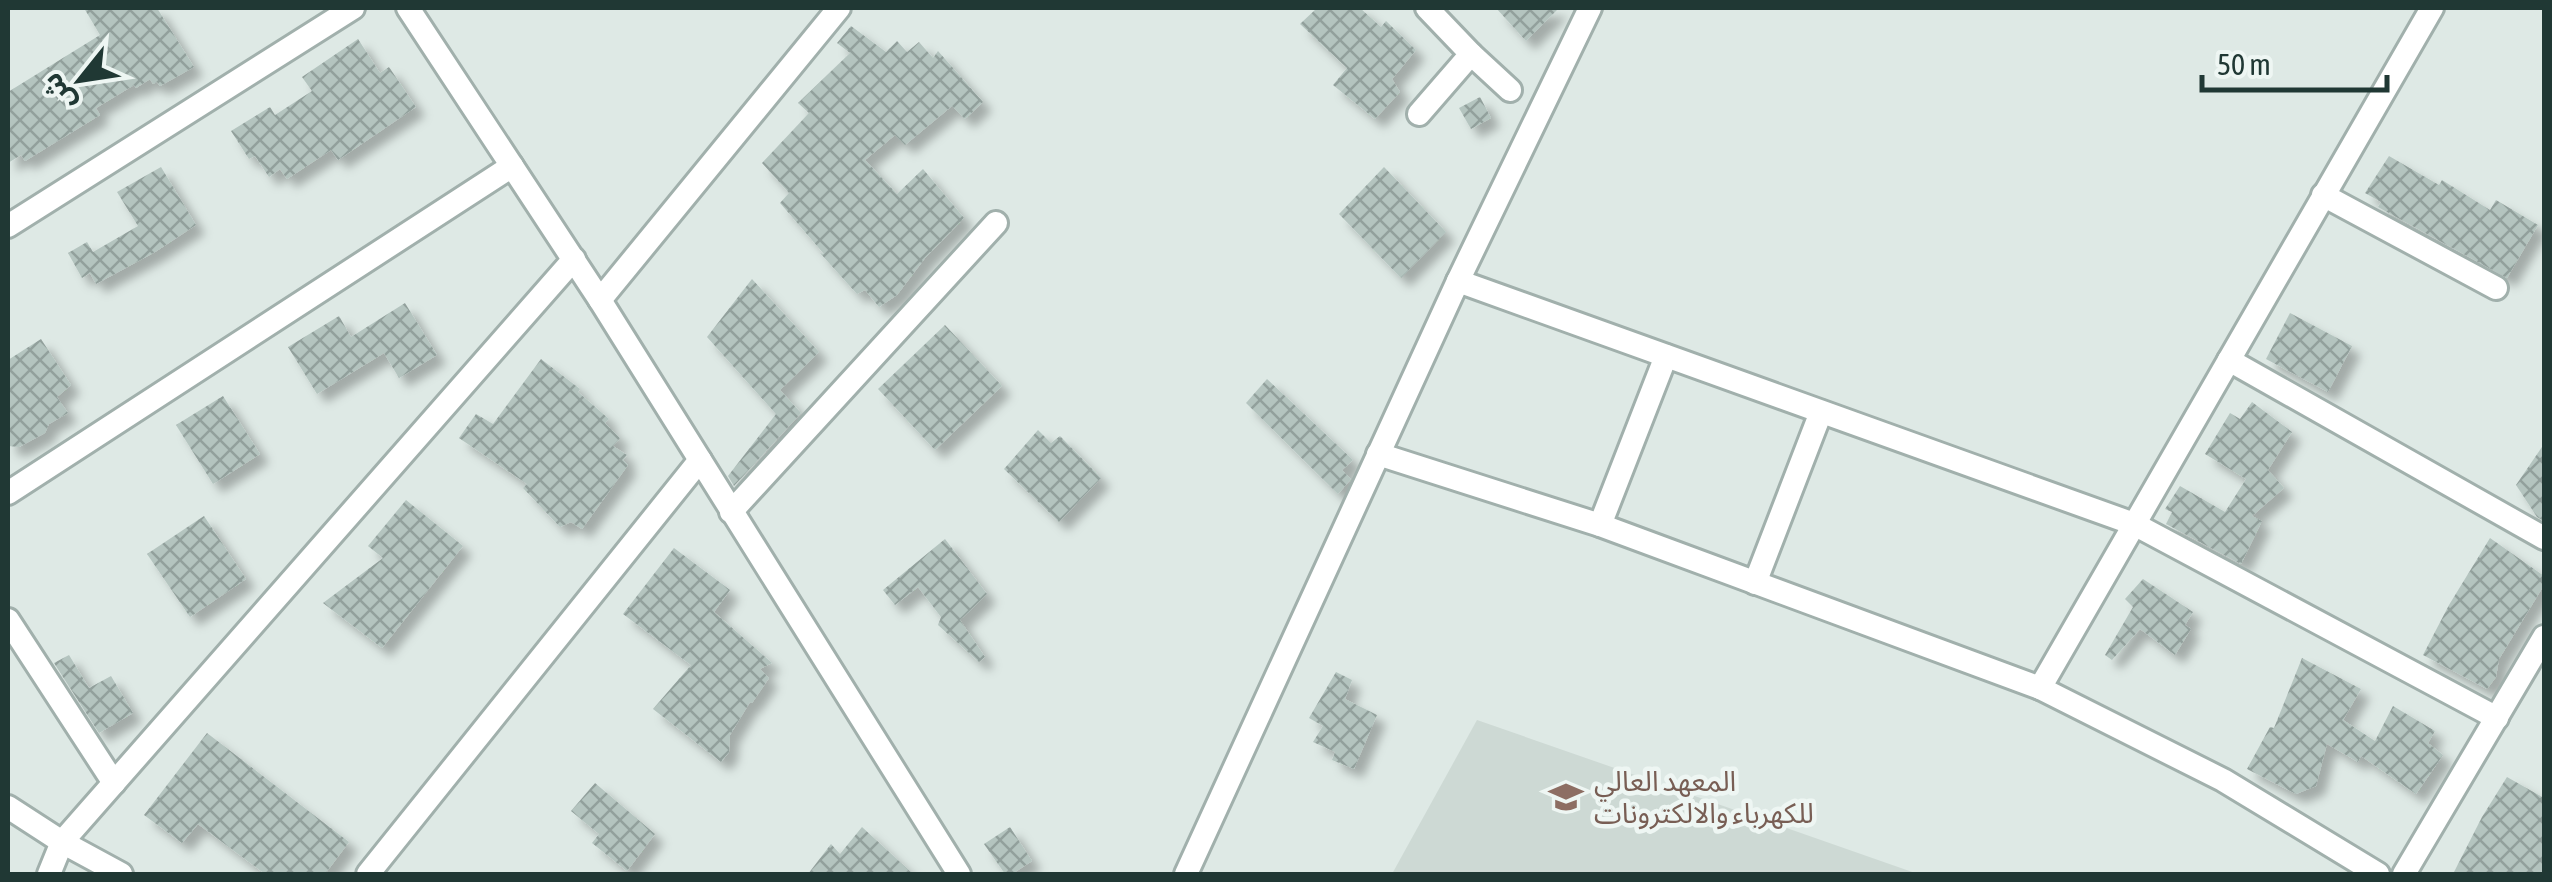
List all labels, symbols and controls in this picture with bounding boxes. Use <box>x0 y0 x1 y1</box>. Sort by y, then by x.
north arrow <box>30 30 130 130</box>
scale bar <box>2202 30 2387 92</box>
text: 50 m <box>2217 47 2271 81</box>
text: ش <box>35 68 82 117</box>
place label: المعهد العالي للكهرباء والالكترونات <box>1594 765 1814 830</box>
school or university icon: المعهد العالي للكهرباء والالكترونات <box>1547 778 1585 816</box>

